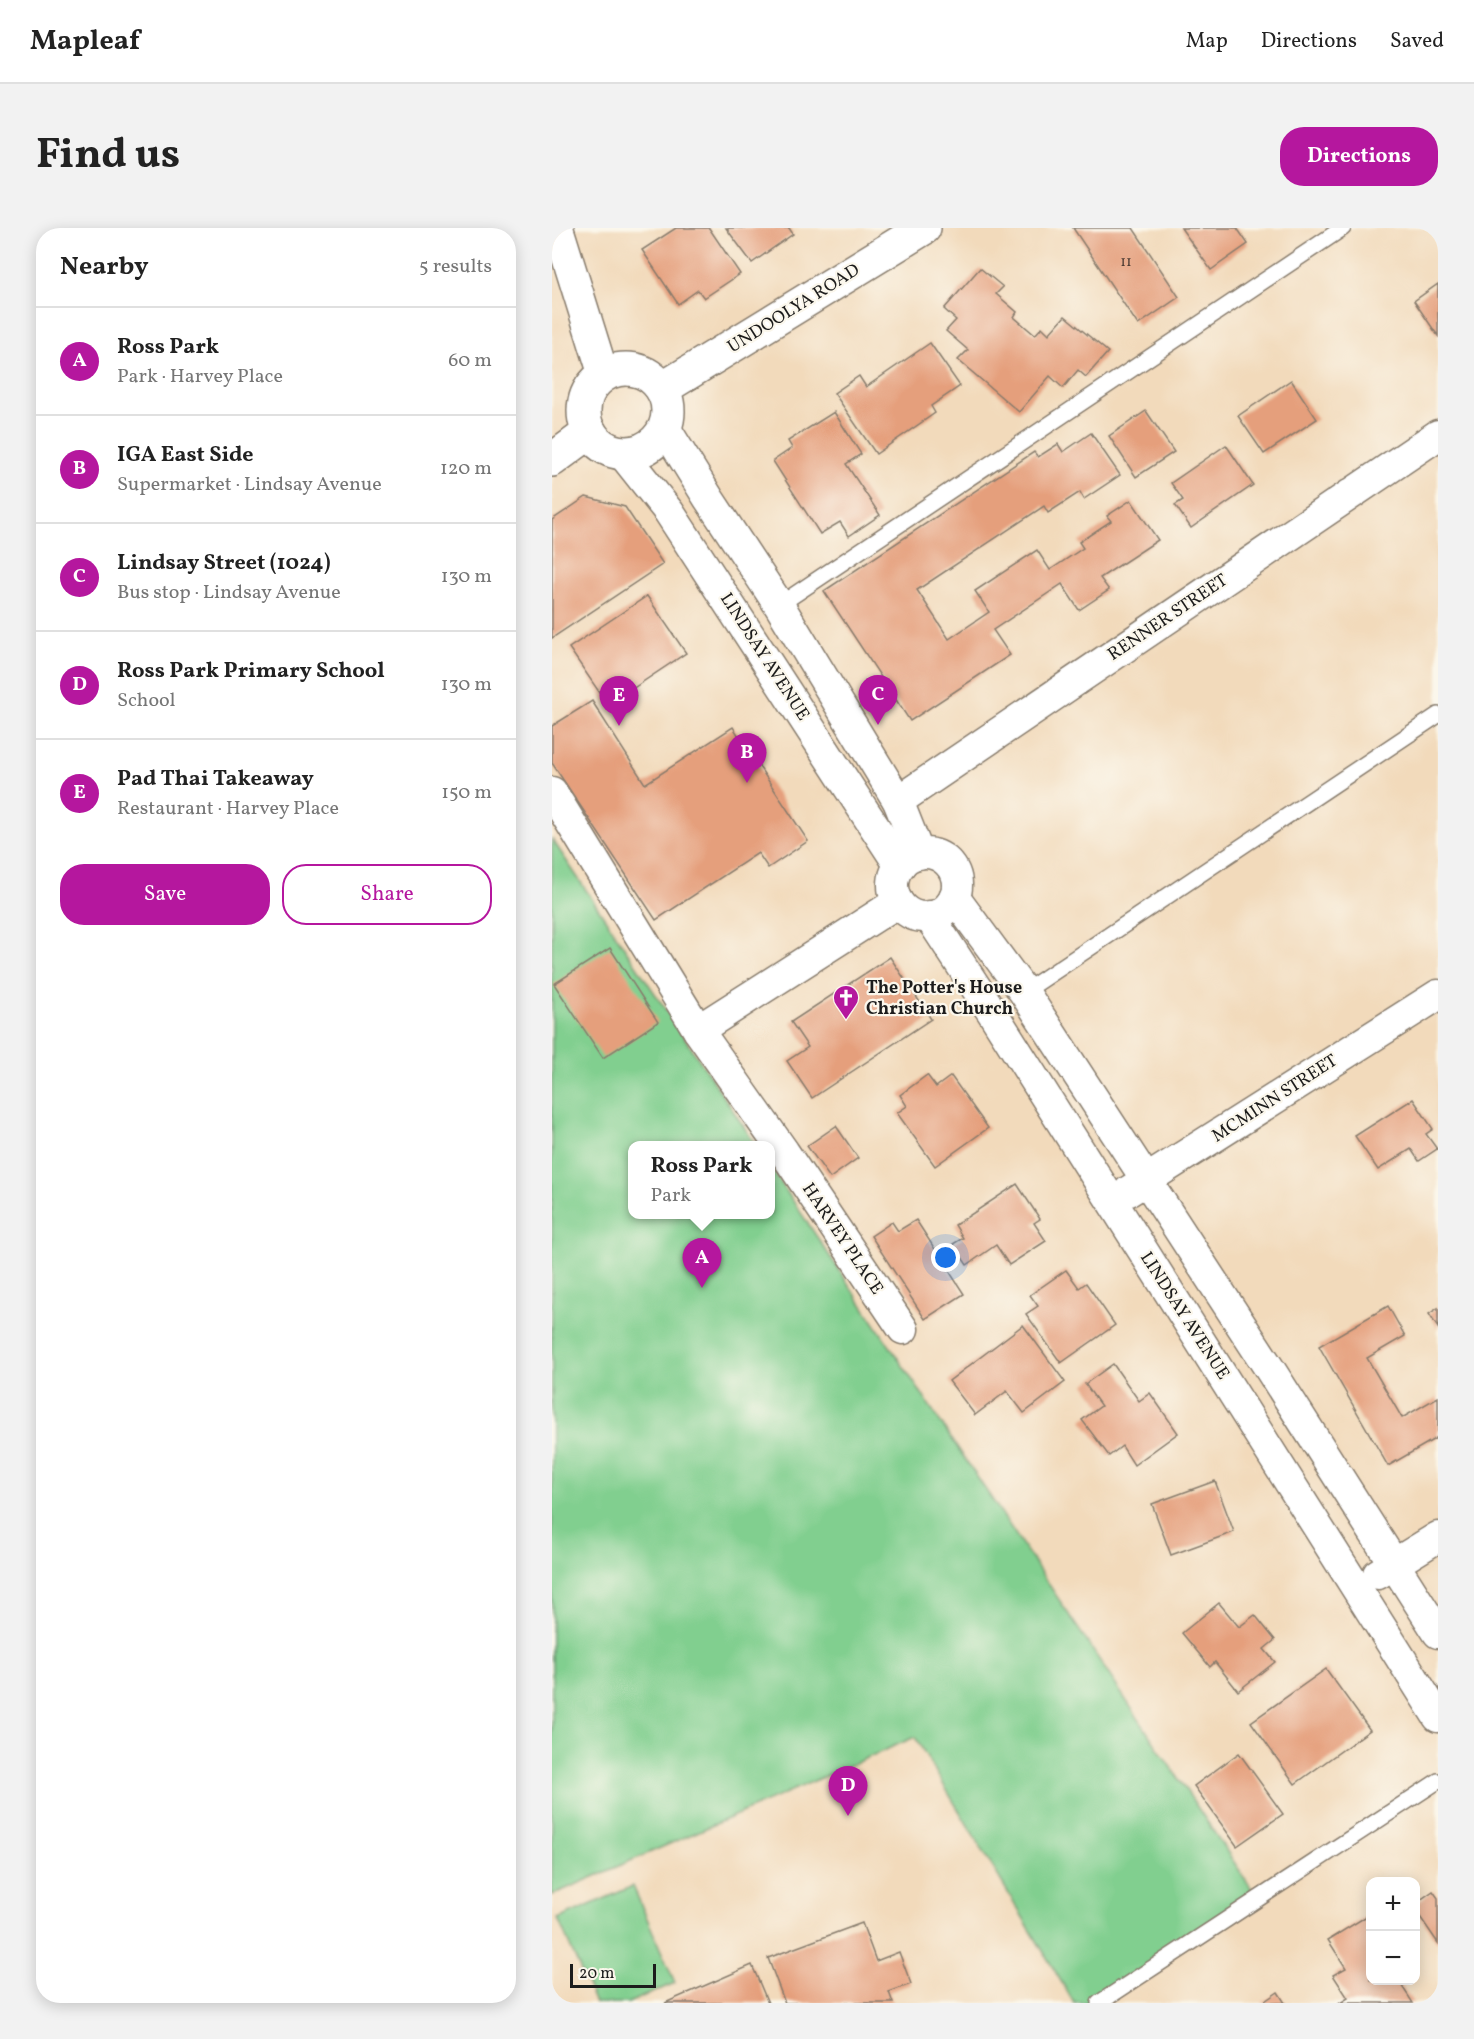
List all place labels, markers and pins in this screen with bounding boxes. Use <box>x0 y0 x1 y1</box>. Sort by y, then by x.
pin: E <box>600 676 638 726</box>
pin: C <box>858 676 898 725</box>
pin: B <box>728 734 766 783</box>
place label: The Potter's House Christian Church <box>866 976 1022 1022</box>
church icon: The Potter's House Christian Church <box>831 983 861 1021</box>
pin: A <box>682 1238 722 1288</box>
pin: D <box>828 1766 868 1816</box>

